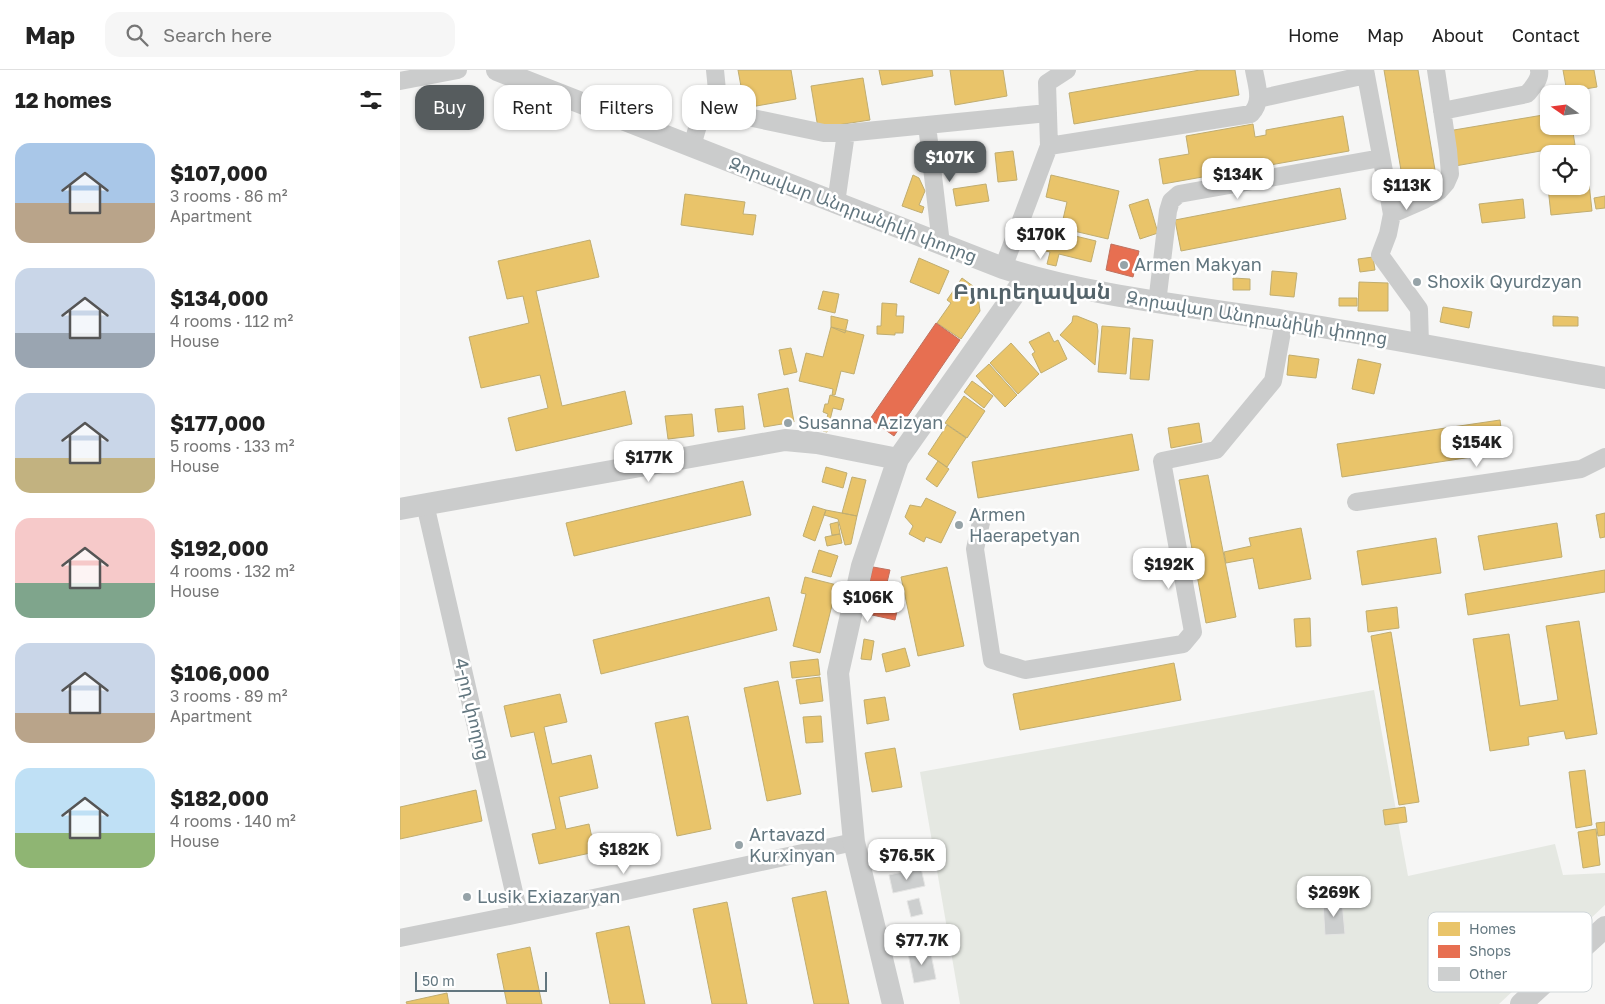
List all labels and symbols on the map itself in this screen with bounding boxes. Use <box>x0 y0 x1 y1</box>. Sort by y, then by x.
north arrow <box>1540 85 1590 135</box>
pin: $107K <box>915 140 985 183</box>
street label: Զորավար Անդրանիկի փողոց <box>726 151 981 267</box>
pin: $134K <box>1203 158 1273 200</box>
pin: $113K <box>1372 168 1442 211</box>
pin: $170K <box>1006 218 1076 260</box>
place label: Armen Makyan <box>1134 253 1262 275</box>
marker: Armen Makyan <box>1118 259 1130 271</box>
place label: Shoxik Qyurdzyan <box>1427 270 1582 292</box>
marker: Shoxik Qyurdzyan <box>1411 276 1423 288</box>
district label: Բյուրեղավան <box>953 277 1111 304</box>
street label: Զորավար Անդրանիկի փողոց <box>1125 285 1389 349</box>
place label: Susanna Azizyan <box>798 411 943 433</box>
marker: Susanna Azizyan <box>782 417 794 429</box>
pin: $154K <box>1442 426 1512 468</box>
pin: $177K <box>614 440 684 483</box>
place label: Armen Haerapetyan <box>969 503 1080 546</box>
marker: Armen Haerapetyan <box>953 519 965 531</box>
pin: $192K <box>1134 548 1204 590</box>
pin: $106K <box>833 580 903 623</box>
street label: 4-րդ փողոց <box>451 656 495 762</box>
place label: Artavazd Kurxinyan <box>749 823 835 866</box>
pin: $182K <box>589 832 659 875</box>
pin: $76.5K <box>866 838 948 881</box>
marker: Artavazd Kurxinyan <box>733 839 745 851</box>
pin: $269K <box>1299 876 1369 918</box>
place label: Lusik Exiazaryan <box>477 885 620 907</box>
marker: Lusik Exiazaryan <box>461 891 473 903</box>
legend <box>1428 912 1592 992</box>
text: Homes <box>1469 920 1516 937</box>
pin: $77.7K <box>881 924 963 966</box>
text: Shops <box>1469 942 1511 959</box>
text: Other <box>1469 965 1508 982</box>
scale bar <box>415 969 548 992</box>

